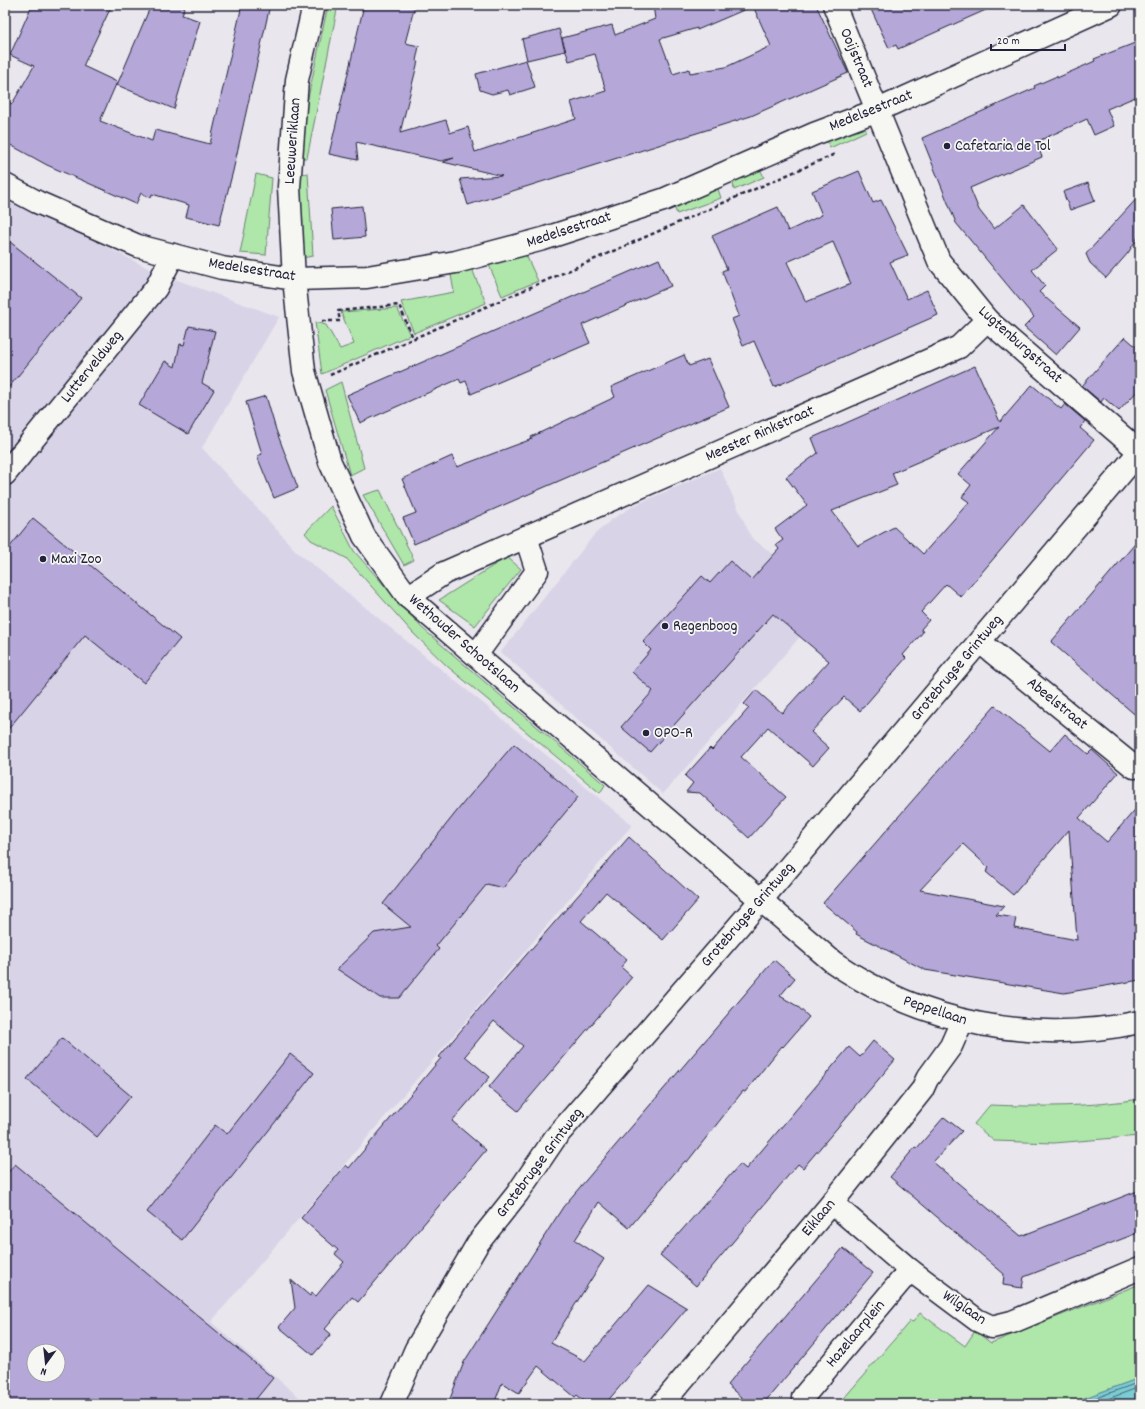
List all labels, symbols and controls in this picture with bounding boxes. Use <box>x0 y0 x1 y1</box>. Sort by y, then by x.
street label: Ooijstraat <box>833 25 879 92</box>
scale bar <box>991 26 1065 52</box>
text: 20 m <box>997 33 1020 50</box>
street label: Medelsestraat <box>826 84 916 138</box>
street label: Leeuweriklaan <box>279 97 307 185</box>
place label: Cafetaria de Tol <box>955 135 1051 158</box>
marker: Cafetaria de Tol <box>942 141 952 151</box>
street label: Medelsestraat <box>524 205 614 255</box>
street label: Medelsestraat <box>207 252 297 288</box>
street label: Lugtenburgstraat <box>973 301 1068 389</box>
street label: Lutterveldweg <box>55 326 129 408</box>
street label: Meester Rinkstraat <box>702 400 818 468</box>
place label: Maxi Zoo <box>51 548 102 571</box>
marker: Maxi Zoo <box>38 554 48 564</box>
street label: Wethouder Schootslaan <box>403 589 525 699</box>
street label: Grotebrugse Grintweg <box>905 610 1009 726</box>
place label: Regenboog <box>673 615 737 638</box>
marker: Regenboog <box>660 621 670 631</box>
street label: Abeelstraat <box>1021 672 1093 736</box>
place label: OPO-R <box>654 722 693 745</box>
marker: OPO-R <box>641 728 651 738</box>
street label: Grotebrugse Grintweg <box>696 857 800 973</box>
street label: Peppellaan <box>900 990 970 1032</box>
street label: Grotebrugse Grintweg <box>491 1103 589 1223</box>
street label: Eiklaan <box>796 1194 842 1242</box>
street label: Wilglaan <box>937 1285 991 1331</box>
street label: Hazelaarplein <box>821 1295 891 1373</box>
north arrow <box>26 1343 66 1383</box>
text: N <box>39 1362 49 1379</box>

